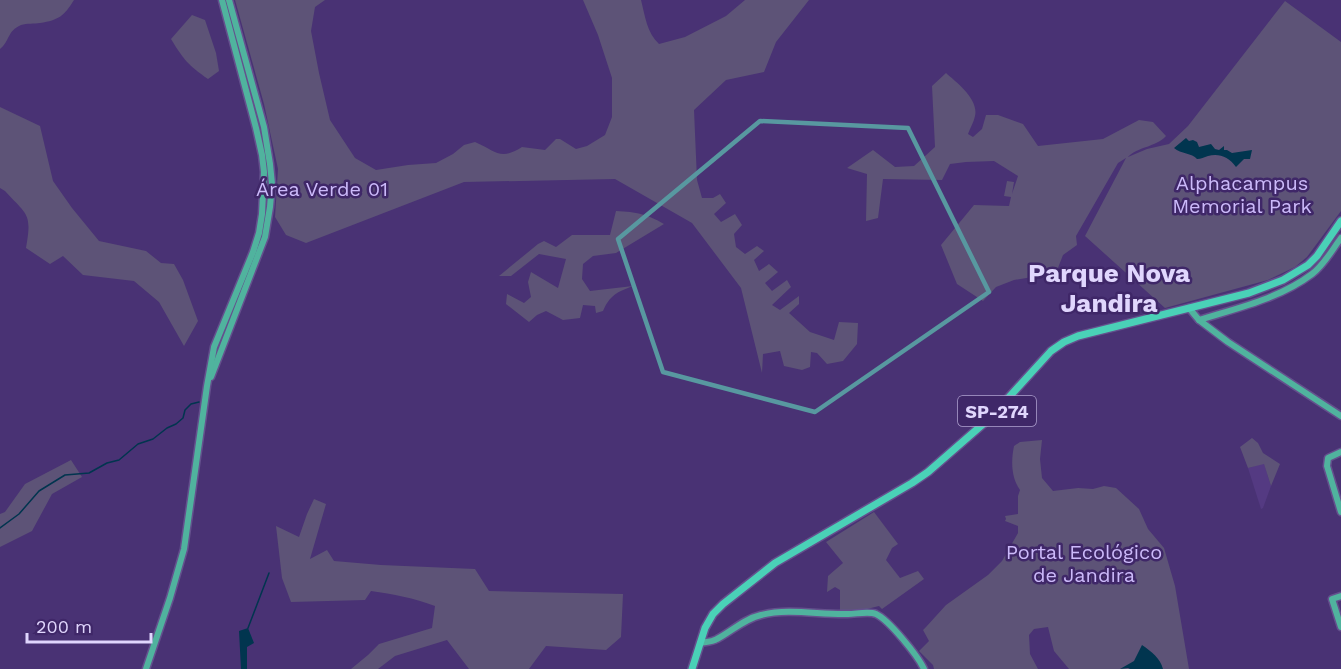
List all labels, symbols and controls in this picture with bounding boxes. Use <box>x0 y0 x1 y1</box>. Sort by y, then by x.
park label: Alphacampus Memorial Park <box>1172 171 1312 218</box>
park label: Área Verde 01 <box>256 177 388 201</box>
district label: Parque Nova Jandira <box>1028 258 1190 318</box>
road number: SP-274 <box>958 396 1036 426</box>
park label: Portal Ecológico de Jandira <box>1006 540 1162 587</box>
scale bar <box>27 606 152 644</box>
text: 200 m <box>36 616 92 637</box>

